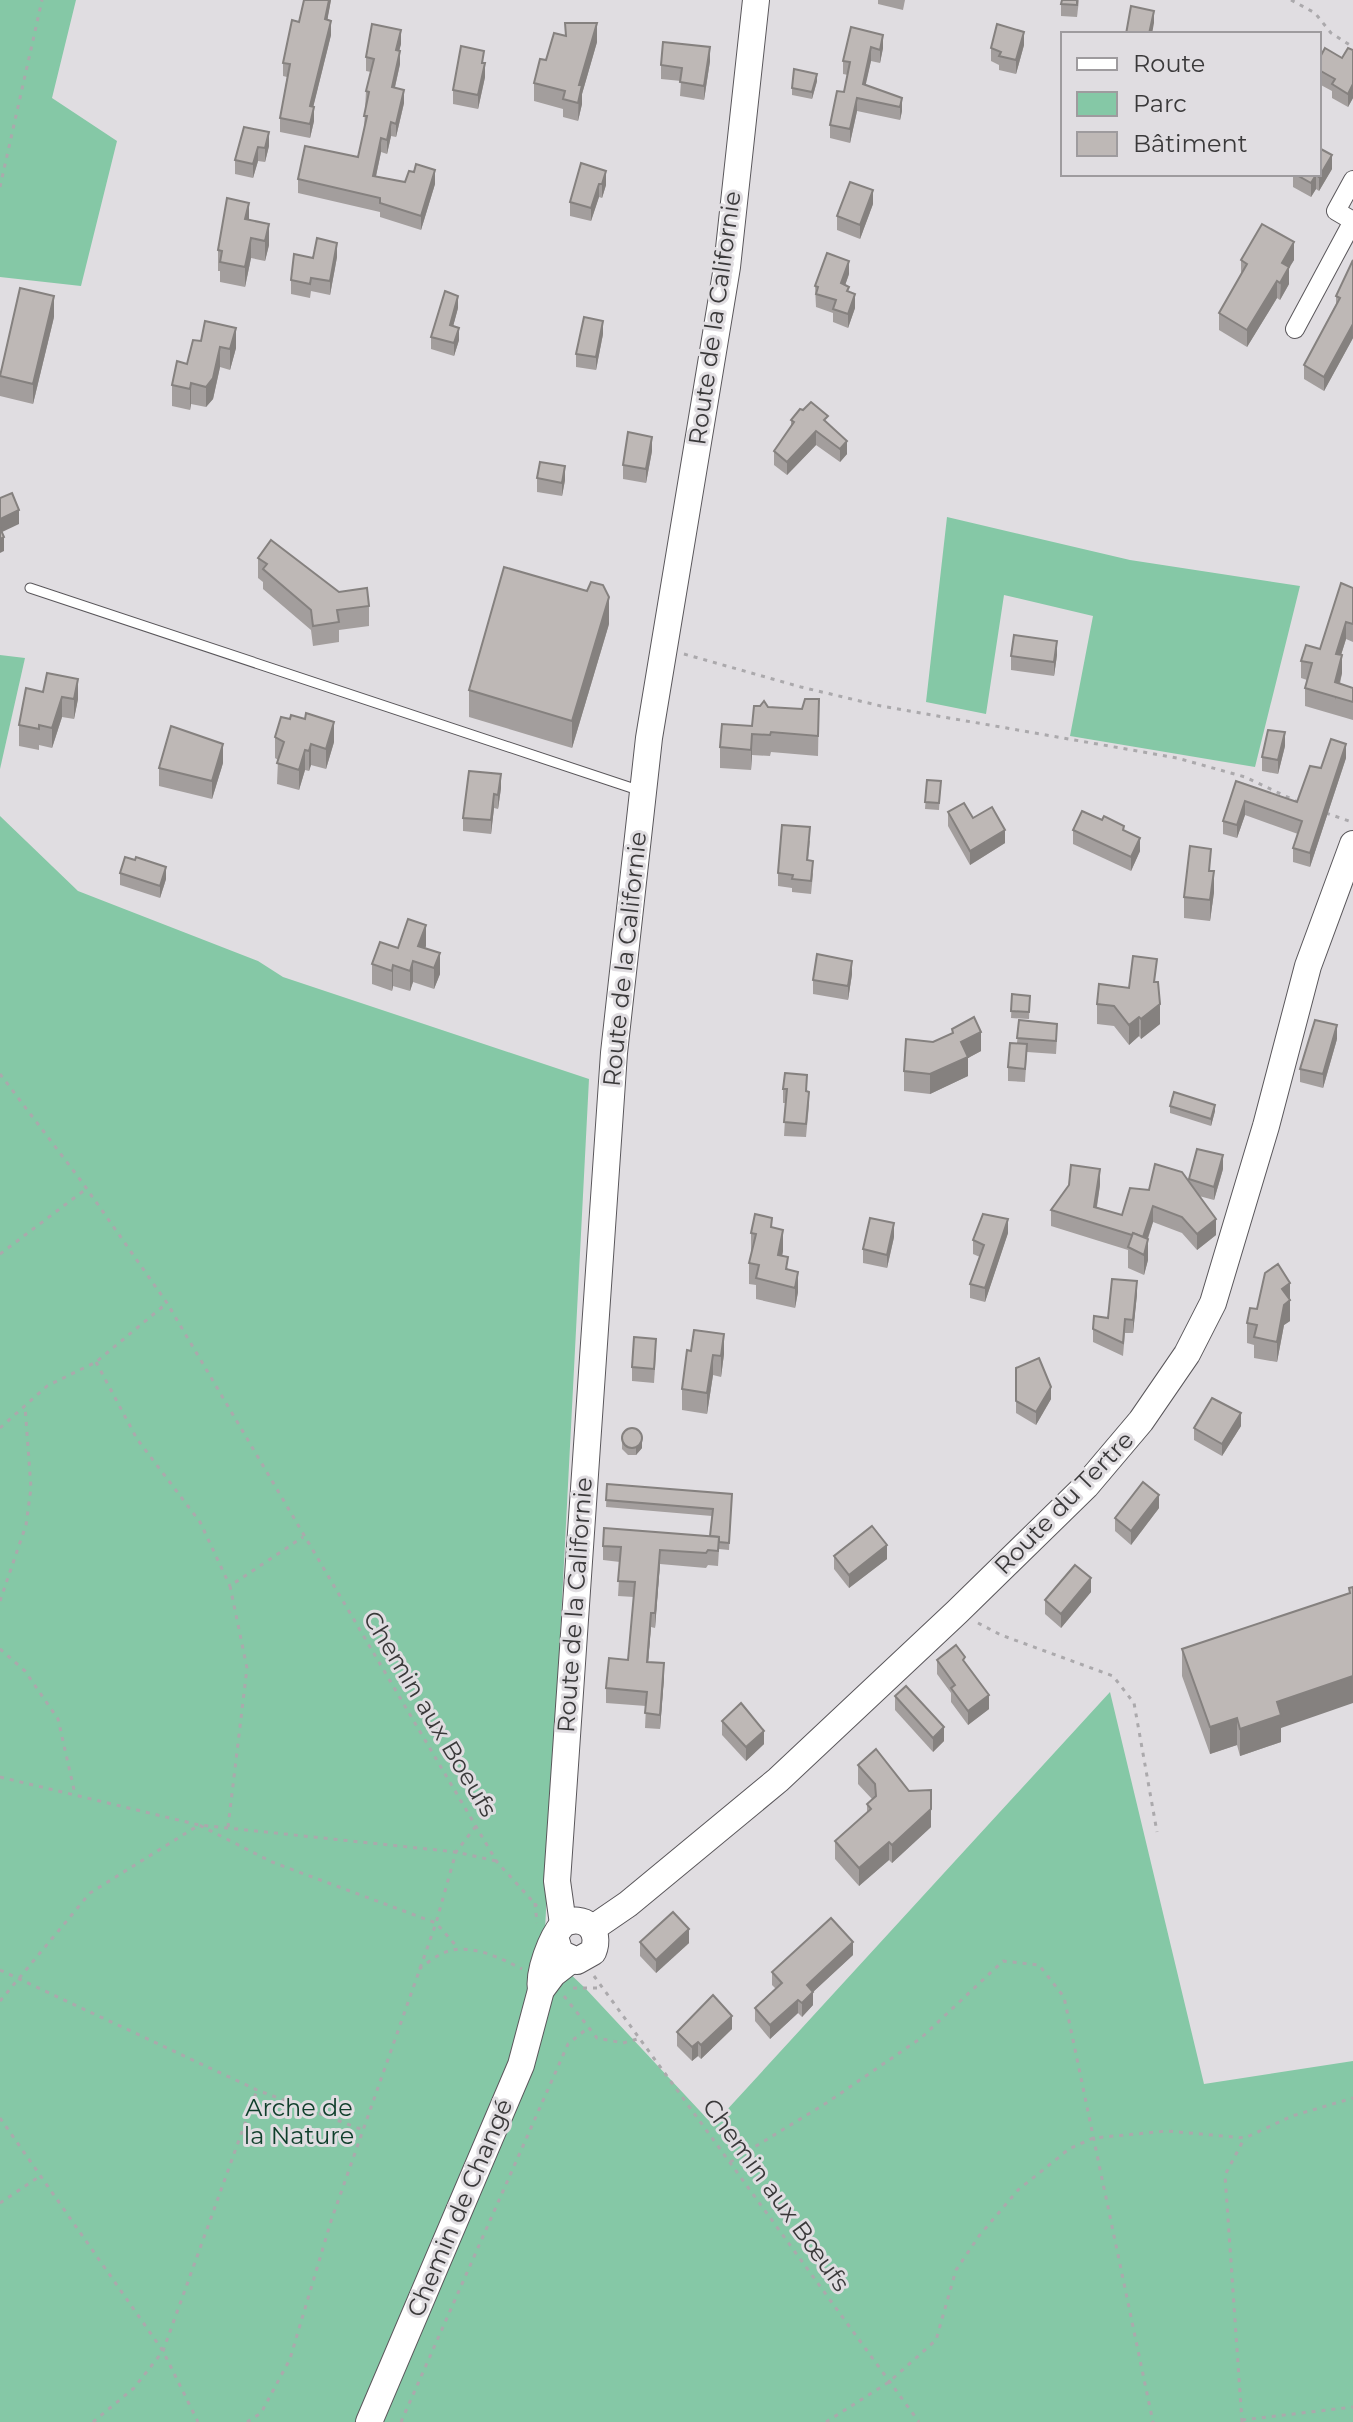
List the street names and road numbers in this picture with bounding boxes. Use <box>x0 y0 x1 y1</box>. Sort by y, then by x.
street label: Route de la Californie <box>682 189 747 447</box>
street label: Route de la Californie <box>597 830 652 1088</box>
street label: Route du Tertre <box>988 1425 1139 1580</box>
street label: Route de la Californie <box>551 1476 598 1734</box>
street label: Chemin aux Boeufs <box>357 1605 503 1822</box>
street label: Chemin aux Bœufs <box>697 2093 856 2297</box>
street label: Chemin de Changé <box>401 2095 519 2321</box>

